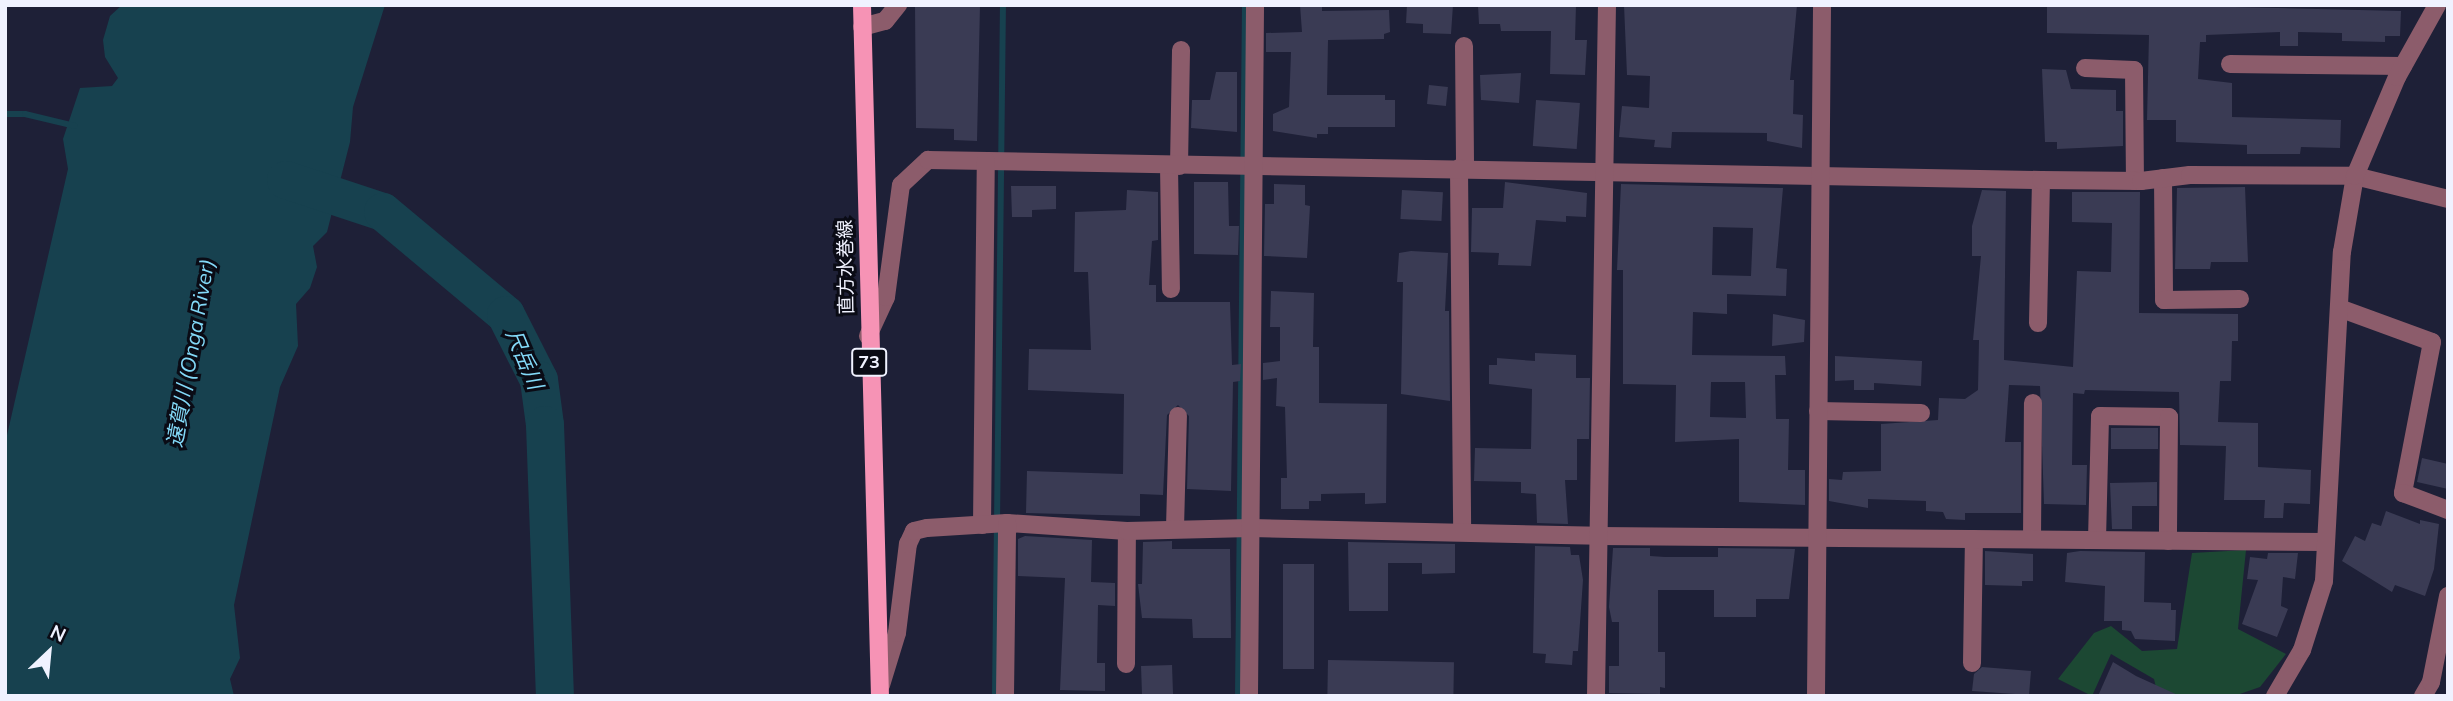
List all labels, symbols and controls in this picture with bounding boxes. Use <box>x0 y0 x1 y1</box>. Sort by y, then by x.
street label: 直方水巻線 <box>834 219 858 315</box>
water label: 遠賀川 (Onga River) <box>161 257 219 449</box>
water label: 尺岳川 <box>501 325 549 393</box>
road number: 73 <box>850 348 888 376</box>
north arrow <box>14 617 84 687</box>
text: N <box>46 619 70 647</box>

